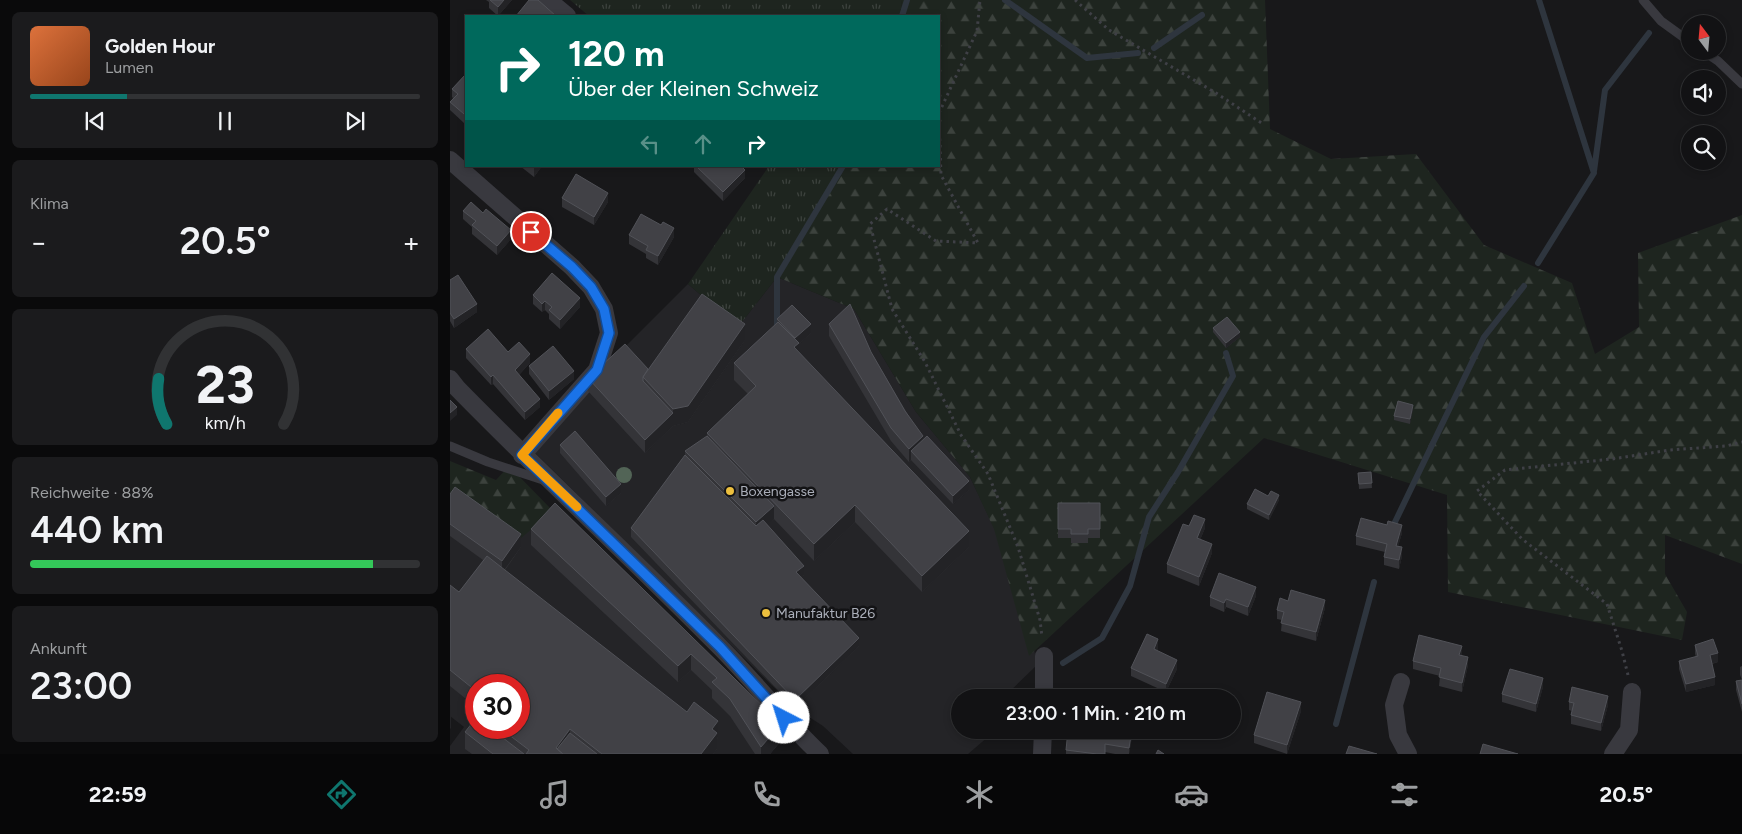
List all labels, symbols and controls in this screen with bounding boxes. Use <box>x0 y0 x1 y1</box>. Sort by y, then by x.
north arrow <box>1681 15 1726 60</box>
map controls <box>1681 15 1726 170</box>
text: 120 m <box>568 33 665 75</box>
text: Golden Hour <box>105 35 215 58</box>
icon: right <box>485 35 550 100</box>
text: Lumen <box>105 58 154 77</box>
button: sound <box>1681 70 1726 115</box>
text: Über der Kleinen Schweiz <box>568 75 819 102</box>
icon: previous <box>81 107 109 135</box>
icon: pause <box>211 107 239 135</box>
icon: next <box>341 107 369 135</box>
button: search <box>1681 125 1726 170</box>
icon: left <box>636 130 664 158</box>
icon: ahead <box>689 130 717 158</box>
icon: right <box>742 130 770 158</box>
text: Klima <box>30 194 69 213</box>
pin <box>510 211 552 253</box>
text: 20.5° <box>179 218 271 264</box>
icon: arrive <box>517 218 545 246</box>
text: − <box>30 225 47 259</box>
text: + <box>403 225 420 259</box>
text: 23 <box>195 354 255 416</box>
text: km/h <box>205 412 245 433</box>
text: Reichweite · 88% <box>30 483 154 502</box>
place label: Boxengasse <box>740 483 815 500</box>
marker: Boxengasse <box>724 485 736 497</box>
text: 440 km <box>30 507 164 553</box>
place label: Manufaktur B26 <box>776 605 875 622</box>
marker: Manufaktur B26 <box>760 607 772 619</box>
text: Ankunft <box>30 639 87 658</box>
text: 23:00 <box>30 663 132 709</box>
speed limit sign: 30 <box>465 674 530 739</box>
position arrow <box>757 691 809 743</box>
text: 23:00 · 1 Min. · 210 m <box>1006 702 1186 725</box>
icon: directions <box>324 777 359 812</box>
icon: music <box>537 777 572 812</box>
icon: phone <box>749 777 784 812</box>
icon: climate <box>962 777 997 812</box>
icon: car <box>1174 777 1209 812</box>
icon: filters <box>1387 777 1422 812</box>
text: 22:59 <box>89 781 146 808</box>
text: 20.5° <box>1600 781 1653 808</box>

